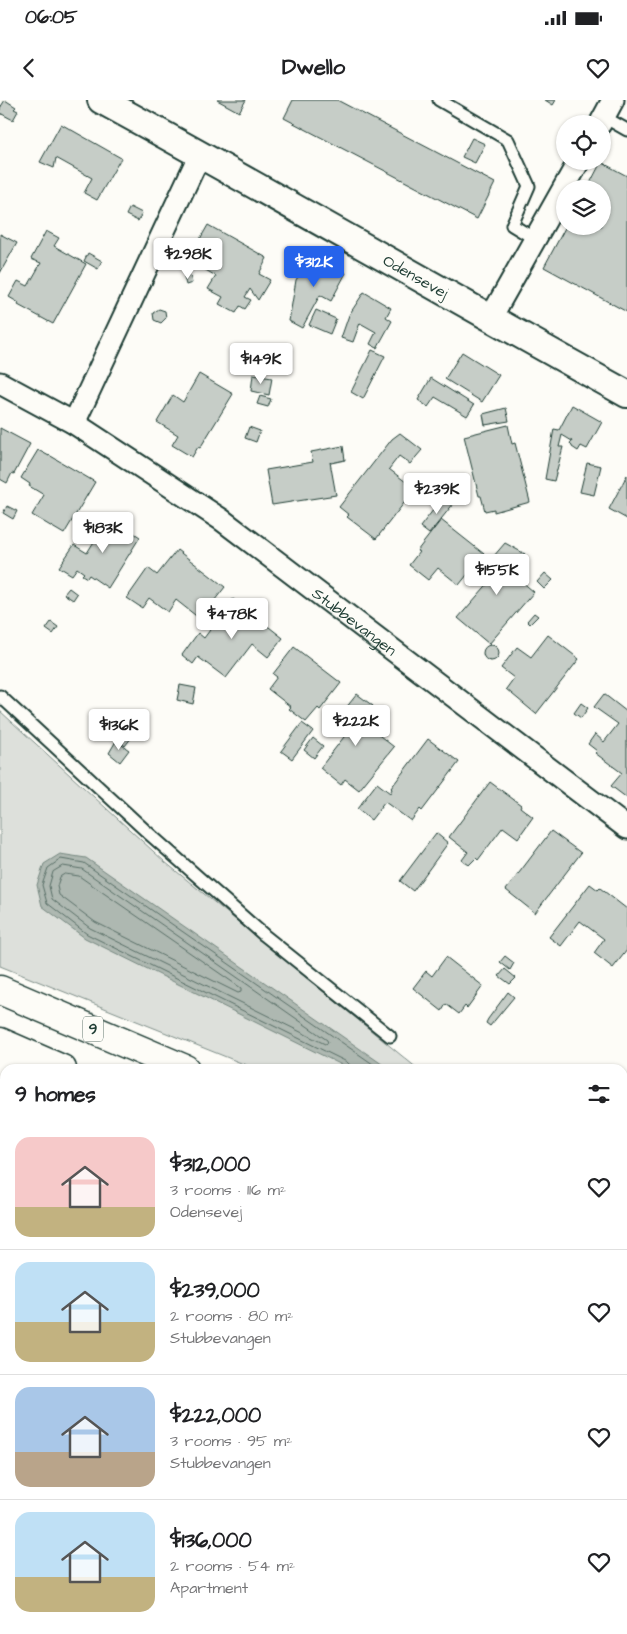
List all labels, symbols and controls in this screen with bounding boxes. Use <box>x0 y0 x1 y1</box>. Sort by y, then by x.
text: 06:05 <box>25 4 78 31</box>
text: Dwello <box>282 52 345 83</box>
icon: back <box>15 54 43 82</box>
icon: heart <box>584 54 612 82</box>
map controls <box>556 115 611 235</box>
button: locate <box>556 115 611 170</box>
button: layers <box>556 180 611 235</box>
pin: $298K <box>153 238 223 280</box>
text: $298K <box>164 243 212 265</box>
pin: $312K <box>279 246 349 288</box>
street label: Odensevej <box>379 250 453 304</box>
text: $312K <box>295 251 333 273</box>
pin: $149K <box>226 342 296 385</box>
text: $149K <box>241 348 281 370</box>
pin: $239K <box>402 472 472 515</box>
text: $239K <box>415 478 460 500</box>
pin: $183K <box>68 512 138 554</box>
text: $183K <box>83 517 123 539</box>
pin: $155K <box>462 554 532 596</box>
text: $155K <box>475 559 519 581</box>
street label: Stubbevangen <box>307 583 401 661</box>
pin: $478K <box>197 598 267 640</box>
text: $478K <box>207 603 257 625</box>
pin: $222K <box>321 704 391 747</box>
pin: $136K <box>84 708 154 751</box>
text: $222K <box>333 710 379 732</box>
text: $136K <box>100 714 138 736</box>
road number: 9 <box>83 1016 103 1042</box>
text: 9 homes <box>15 1080 96 1109</box>
icon: filters <box>585 1080 613 1108</box>
text: $312,000 <box>170 1150 251 1179</box>
icon: home <box>55 1157 115 1217</box>
icon: heart <box>585 1173 613 1201</box>
text: 3 rooms · 116 m² <box>170 1179 286 1201</box>
text: Odensevej <box>170 1201 242 1223</box>
text: $239,000 <box>170 1276 260 1305</box>
icon: home <box>55 1282 115 1342</box>
icon: heart <box>585 1298 613 1326</box>
text: 2 rooms · 80 m² <box>170 1305 293 1327</box>
text: Stubbevangen <box>170 1327 271 1349</box>
text: $222,000 <box>170 1401 261 1430</box>
icon: home <box>55 1407 115 1467</box>
icon: heart <box>585 1423 613 1451</box>
text: 3 rooms · 95 m² <box>170 1430 292 1452</box>
text: Stubbevangen <box>170 1452 271 1474</box>
text: $136,000 <box>170 1526 252 1555</box>
icon: home <box>55 1532 115 1592</box>
icon: heart <box>585 1548 613 1576</box>
text: 2 rooms · 54 m² <box>170 1555 295 1577</box>
text: Apartment <box>170 1577 248 1599</box>

